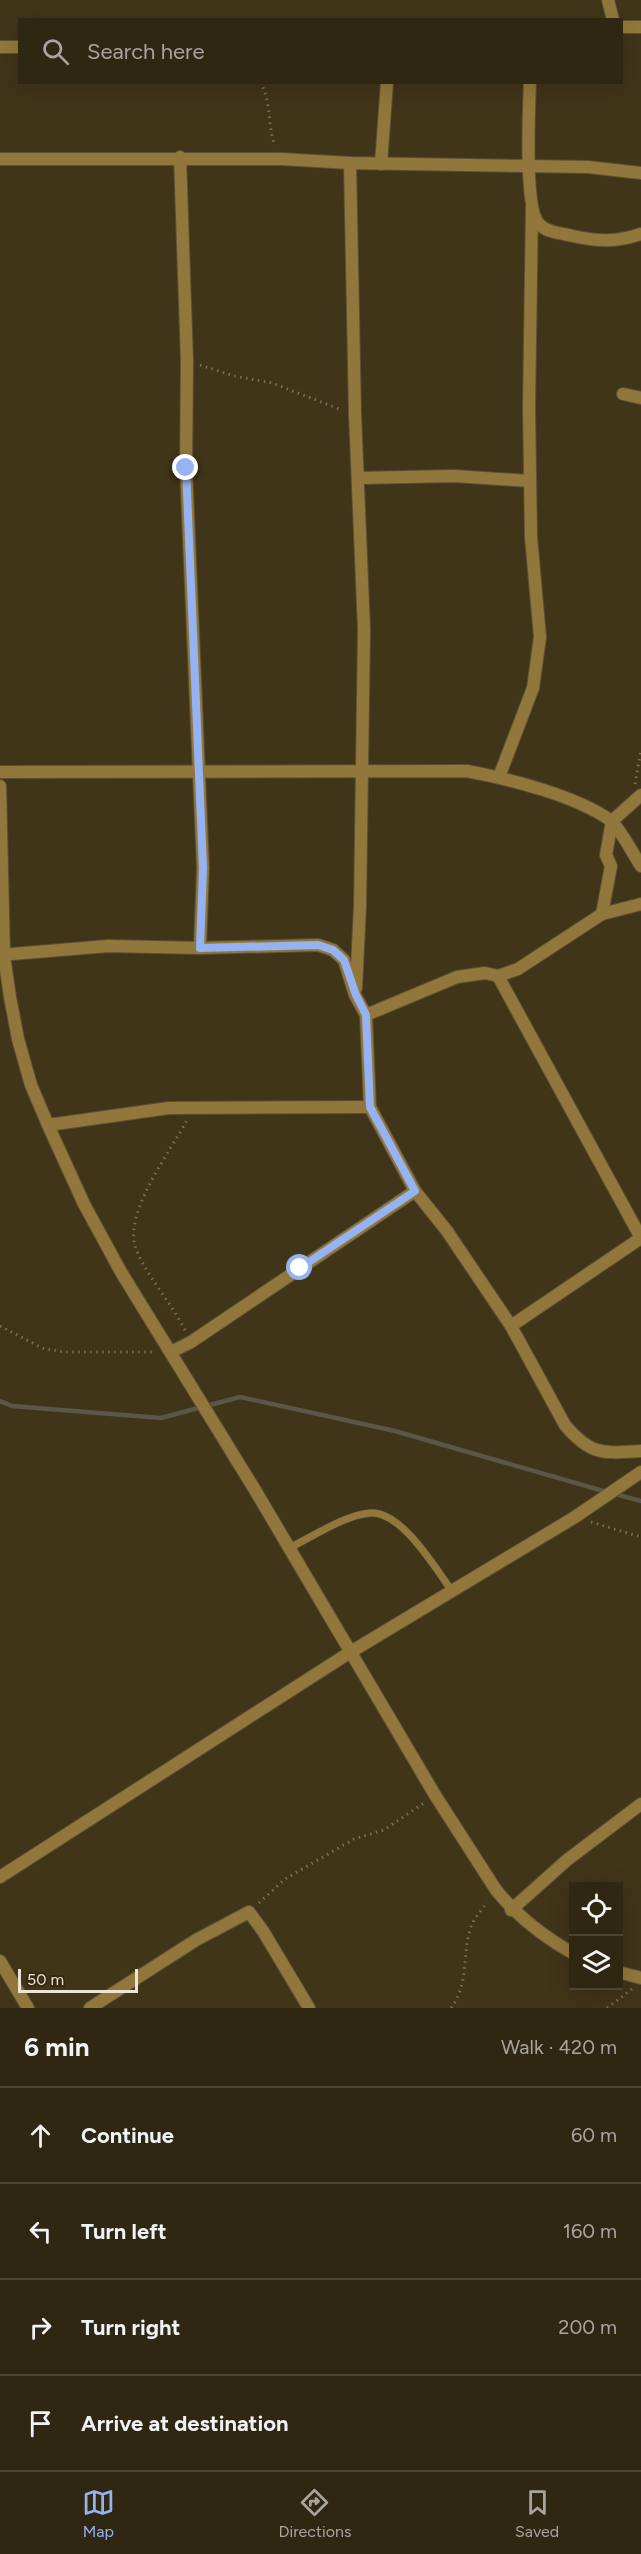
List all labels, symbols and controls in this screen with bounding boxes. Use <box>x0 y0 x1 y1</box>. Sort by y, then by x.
search box <box>18 18 623 84</box>
icon: search <box>39 35 72 68</box>
text: Search here <box>87 38 205 65</box>
route end <box>172 454 198 480</box>
route start <box>286 1254 312 1280</box>
map controls <box>569 1882 623 1990</box>
button: locate <box>569 1882 623 1936</box>
button: layers <box>569 1936 623 1990</box>
scale bar <box>18 1966 138 1994</box>
text: 50 m <box>27 1970 64 1989</box>
text: 6 min <box>24 2031 90 2063</box>
text: Walk · 420 m <box>501 2035 617 2059</box>
icon: ahead <box>24 2119 57 2152</box>
text: Continue <box>81 2122 174 2149</box>
text: 60 m <box>571 2123 617 2147</box>
icon: left <box>24 2215 57 2248</box>
text: Turn left <box>81 2218 167 2245</box>
text: 160 m <box>563 2219 617 2243</box>
icon: right <box>24 2311 57 2344</box>
text: Turn right <box>81 2314 180 2341</box>
text: 200 m <box>558 2315 617 2339</box>
icon: arrive <box>24 2407 57 2440</box>
text: Arrive at destination <box>81 2410 289 2437</box>
tab: Map <box>82 2486 115 2541</box>
tab: Directions <box>278 2486 351 2541</box>
tab: Saved <box>515 2486 559 2541</box>

